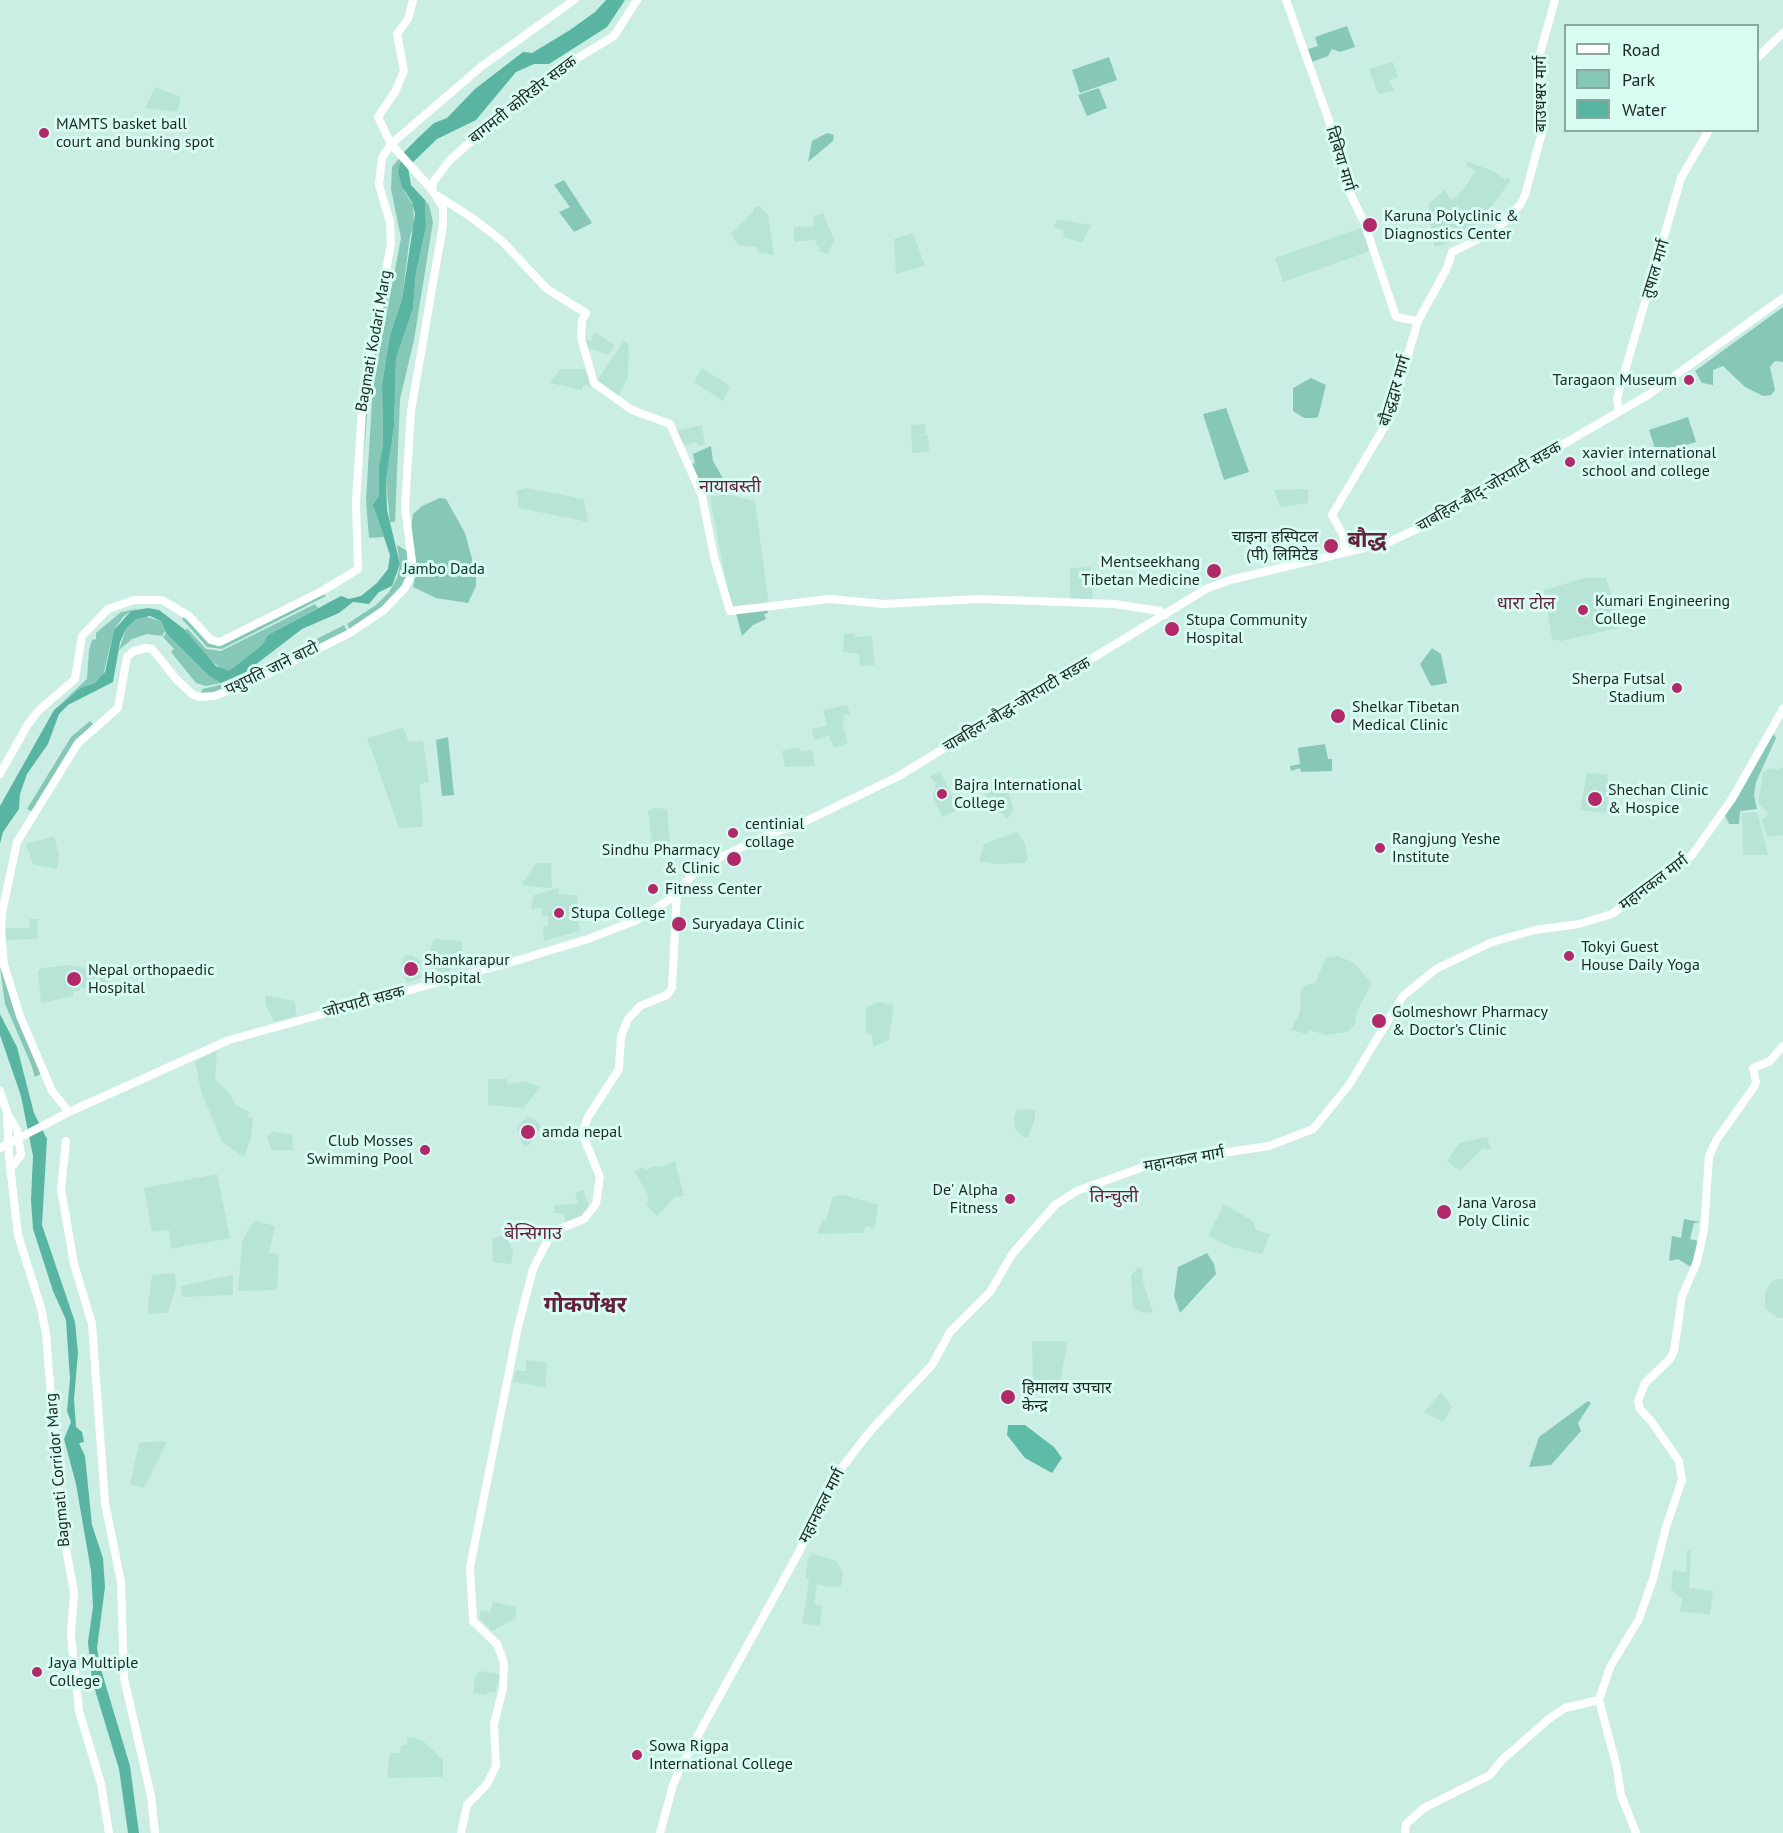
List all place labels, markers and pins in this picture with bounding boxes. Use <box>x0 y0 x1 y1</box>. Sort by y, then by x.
place label: MAMTS basket ball court and bunking spot <box>56 114 214 152</box>
marker: MAMTS basket ball court and bunking spot <box>37 126 51 140</box>
place label: Karuna Polyclinic & Diagnostics Center <box>1384 206 1519 244</box>
marker: Karuna Polyclinic & Diagnostics Center <box>1361 216 1379 234</box>
place label: Taragaon Museum <box>1553 370 1677 390</box>
marker: Taragaon Museum <box>1682 373 1696 387</box>
place label: xavier international school and college <box>1582 443 1716 481</box>
marker: xavier international school and college <box>1563 455 1577 469</box>
place label: चाइना हस्पिटल (पी) लिमिटेड <box>1232 527 1318 565</box>
marker: चाइना हस्पिटल (पी) लिमिटेड <box>1322 537 1340 555</box>
place label: Mentseekhang Tibetan Medicine <box>1082 552 1200 590</box>
marker: Mentseekhang Tibetan Medicine <box>1205 562 1223 580</box>
place label: Kumari Engineering College <box>1595 591 1730 629</box>
marker: Kumari Engineering College <box>1576 603 1590 617</box>
place label: Stupa Community Hospital <box>1186 610 1307 648</box>
marker: Stupa Community Hospital <box>1163 620 1181 638</box>
place label: Sherpa Futsal Stadium <box>1572 669 1665 707</box>
marker: Sherpa Futsal Stadium <box>1670 681 1684 695</box>
place label: Shelkar Tibetan Medical Clinic <box>1352 697 1459 735</box>
marker: Shelkar Tibetan Medical Clinic <box>1329 707 1347 725</box>
place label: Bajra International College <box>954 775 1082 813</box>
place label: Shechan Clinic & Hospice <box>1608 780 1708 818</box>
marker: Bajra International College <box>935 787 949 801</box>
marker: Shechan Clinic & Hospice <box>1586 790 1604 808</box>
place label: centinial collage <box>745 814 804 852</box>
marker: centinial collage <box>726 826 740 840</box>
place label: Rangjung Yeshe Institute <box>1392 829 1500 867</box>
place label: Sindhu Pharmacy & Clinic <box>602 840 720 878</box>
marker: Rangjung Yeshe Institute <box>1373 841 1387 855</box>
marker: Sindhu Pharmacy & Clinic <box>725 850 743 868</box>
place label: Fitness Center <box>665 879 762 899</box>
marker: Fitness Center <box>646 882 660 896</box>
place label: Stupa College <box>571 903 666 923</box>
marker: Stupa College <box>552 906 566 920</box>
place label: Suryadaya Clinic <box>692 914 805 934</box>
marker: Suryadaya Clinic <box>670 915 688 933</box>
place label: Tokyi Guest House Daily Yoga <box>1581 937 1700 975</box>
marker: Tokyi Guest House Daily Yoga <box>1562 949 1576 963</box>
place label: Shankarapur Hospital <box>424 950 510 988</box>
place label: Nepal orthopaedic Hospital <box>88 960 215 998</box>
marker: Shankarapur Hospital <box>402 960 420 978</box>
marker: Nepal orthopaedic Hospital <box>65 970 83 988</box>
place label: Golmeshowr Pharmacy & Doctor's Clinic <box>1392 1002 1548 1040</box>
marker: Golmeshowr Pharmacy & Doctor's Clinic <box>1370 1012 1388 1030</box>
place label: amda nepal <box>542 1122 622 1142</box>
marker: amda nepal <box>519 1123 537 1141</box>
place label: Club Mosses Swimming Pool <box>306 1131 413 1169</box>
marker: Club Mosses Swimming Pool <box>418 1143 432 1157</box>
place label: De' Alpha Fitness <box>932 1180 998 1218</box>
marker: De' Alpha Fitness <box>1003 1192 1017 1206</box>
place label: Jana Varosa Poly Clinic <box>1458 1193 1536 1231</box>
marker: Jana Varosa Poly Clinic <box>1435 1203 1453 1221</box>
place label: हिमालय उपचार केन्द्र <box>1022 1378 1111 1416</box>
marker: हिमालय उपचार केन्द्र <box>999 1388 1017 1406</box>
place label: Jaya Multiple College <box>49 1653 138 1691</box>
marker: Jaya Multiple College <box>30 1665 44 1679</box>
place label: Sowa Rigpa International College <box>649 1736 793 1774</box>
marker: Sowa Rigpa International College <box>630 1748 644 1762</box>

